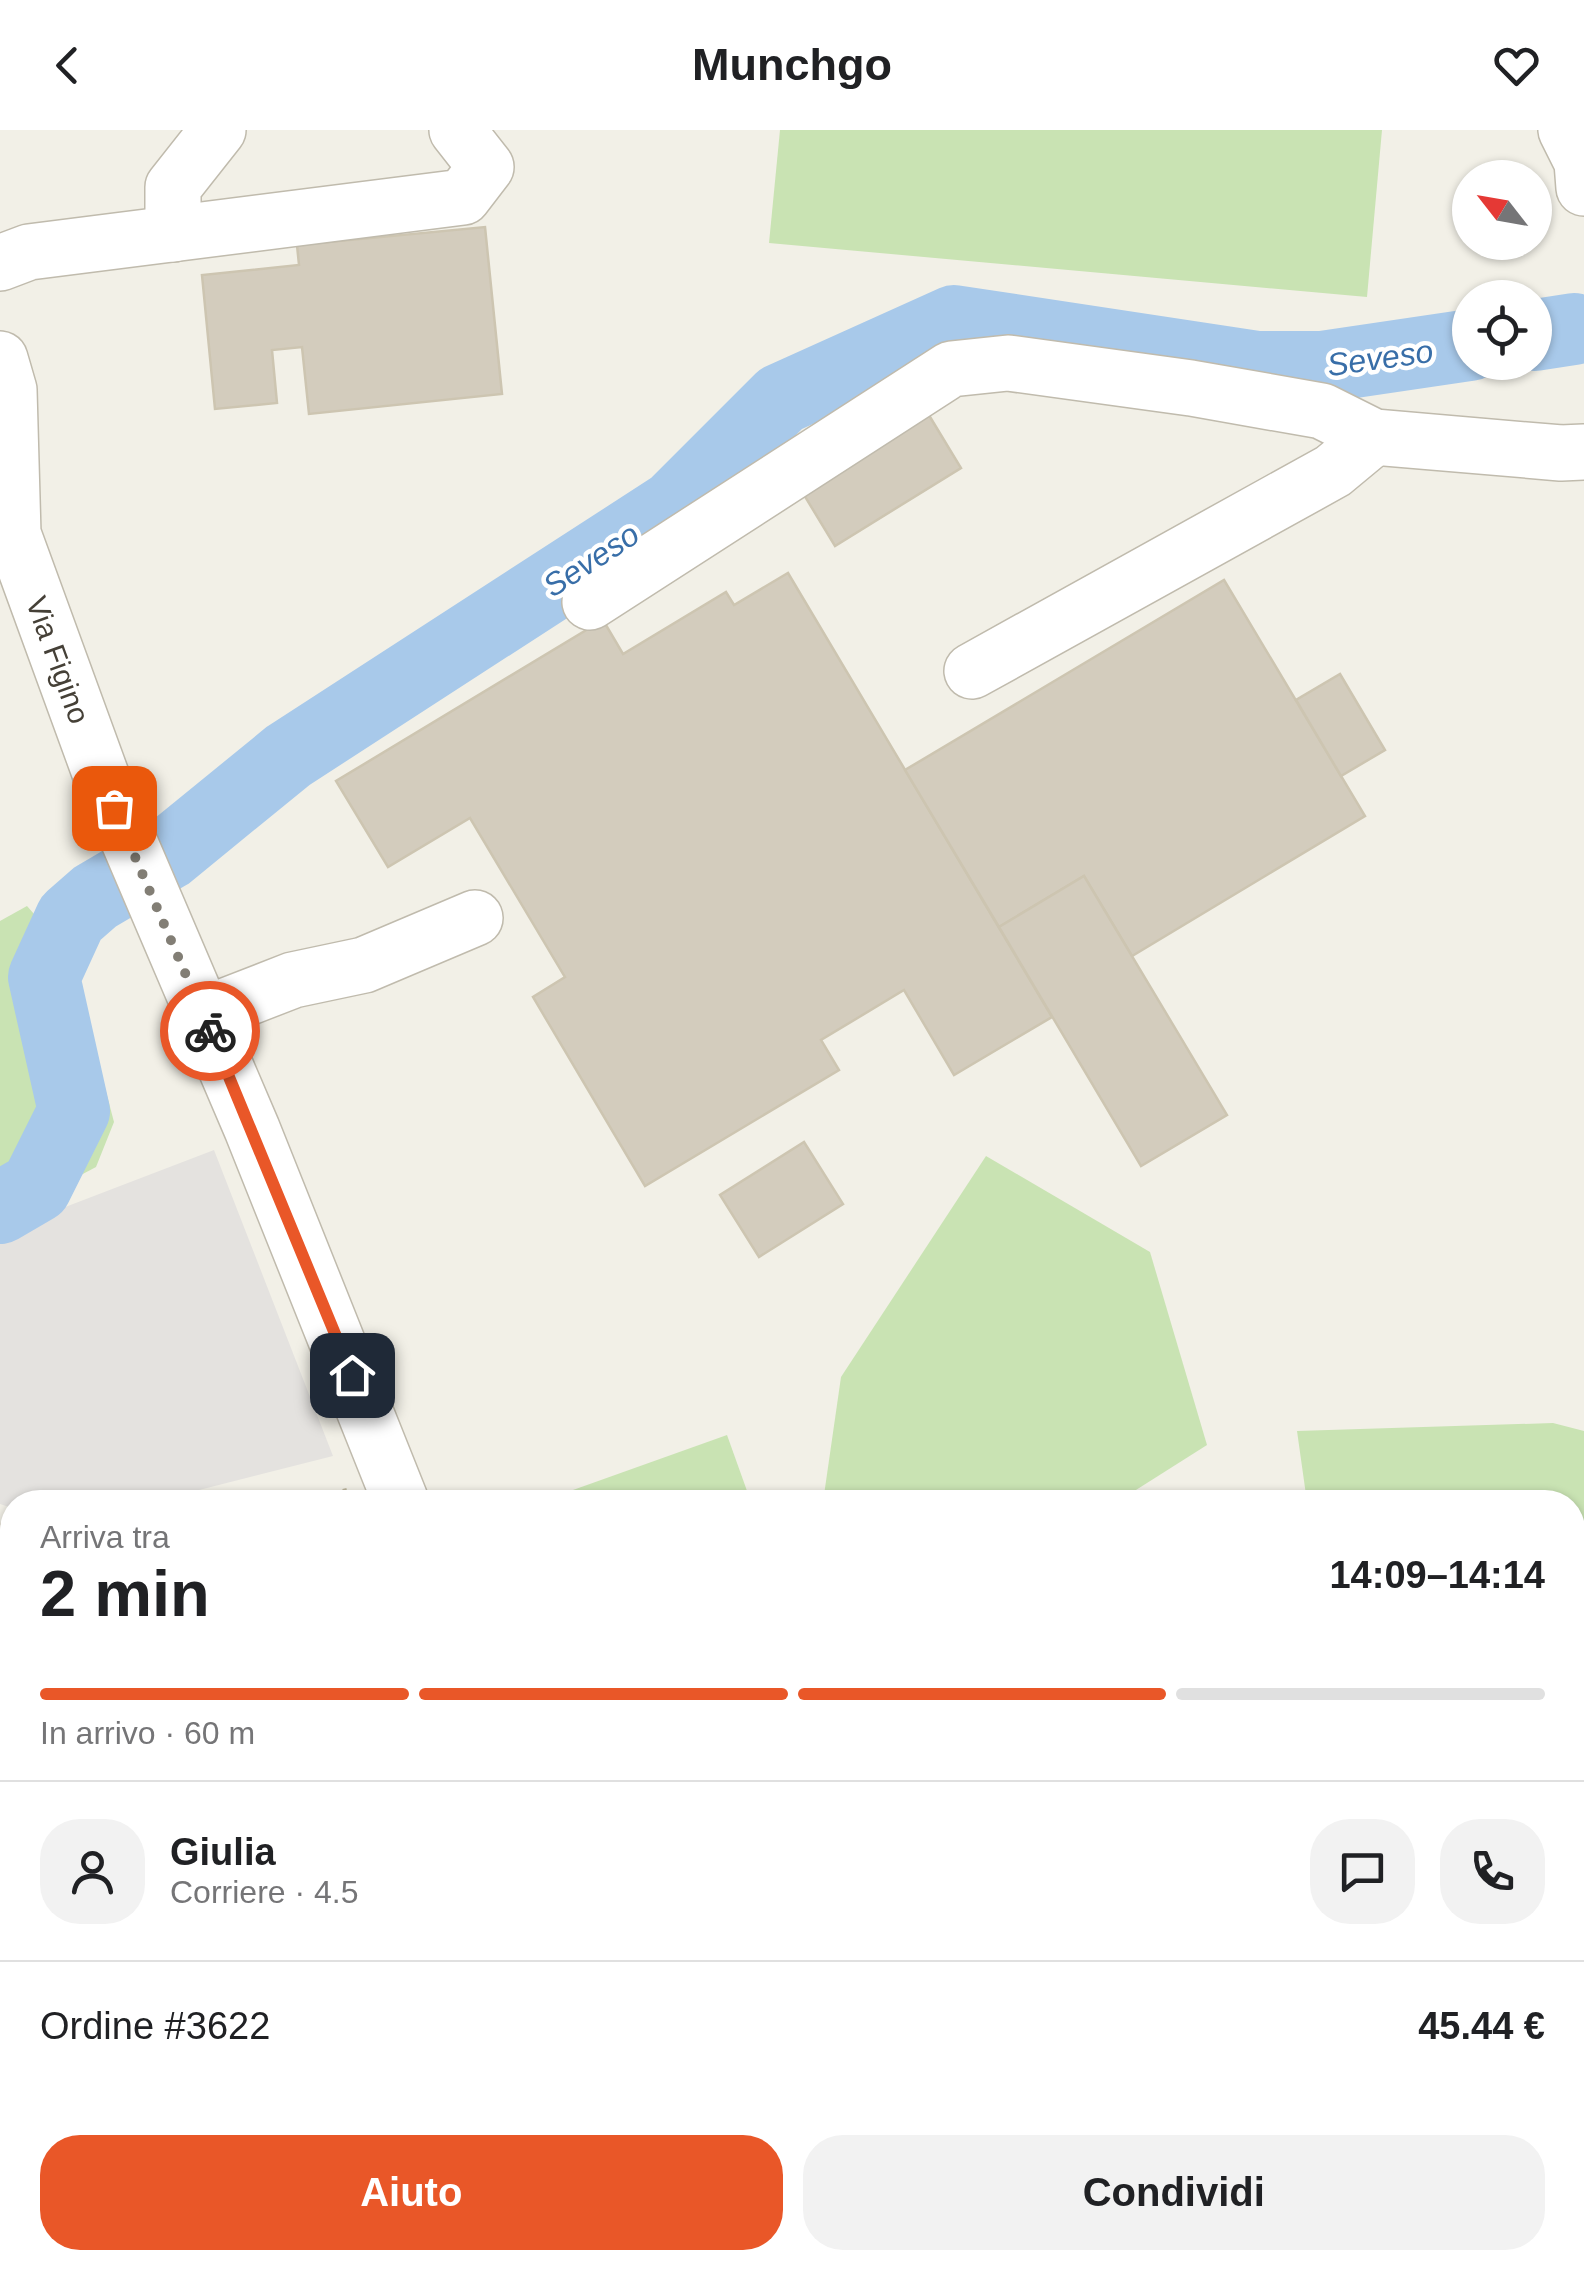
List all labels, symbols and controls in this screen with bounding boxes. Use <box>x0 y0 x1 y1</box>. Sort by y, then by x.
icon: back <box>40 38 95 93</box>
icon: heart <box>1489 38 1544 93</box>
text: Munchgo <box>692 39 892 90</box>
north arrow <box>1452 160 1552 260</box>
map controls <box>1452 160 1552 380</box>
button: locate <box>1452 280 1552 380</box>
water label: Seveso <box>1325 333 1435 383</box>
water label: Seveso <box>536 516 646 604</box>
street label: Via Figino <box>20 592 96 728</box>
pin <box>72 766 157 851</box>
icon: bag <box>87 781 142 836</box>
courier <box>160 981 260 1081</box>
icon: bike <box>183 1004 238 1059</box>
pin <box>310 1333 395 1418</box>
icon: home <box>325 1348 380 1403</box>
text: Arriva tra <box>40 1519 170 1555</box>
text: 14:09–14:14 <box>1329 1554 1545 1596</box>
text: 2 min <box>40 1557 210 1630</box>
text: In arrivo · 60 m <box>40 1715 255 1751</box>
button: person <box>40 1819 145 1924</box>
button: chat <box>1310 1819 1415 1924</box>
button: phone <box>1440 1819 1545 1924</box>
text: Giulia <box>170 1831 276 1873</box>
text: Corriere · 4.5 <box>170 1874 359 1910</box>
text: Ordine #3622 <box>40 2005 270 2047</box>
text: 45.44 € <box>1418 2005 1545 2047</box>
button: Aiuto <box>40 2135 783 2250</box>
button: Condividi <box>803 2135 1545 2250</box>

